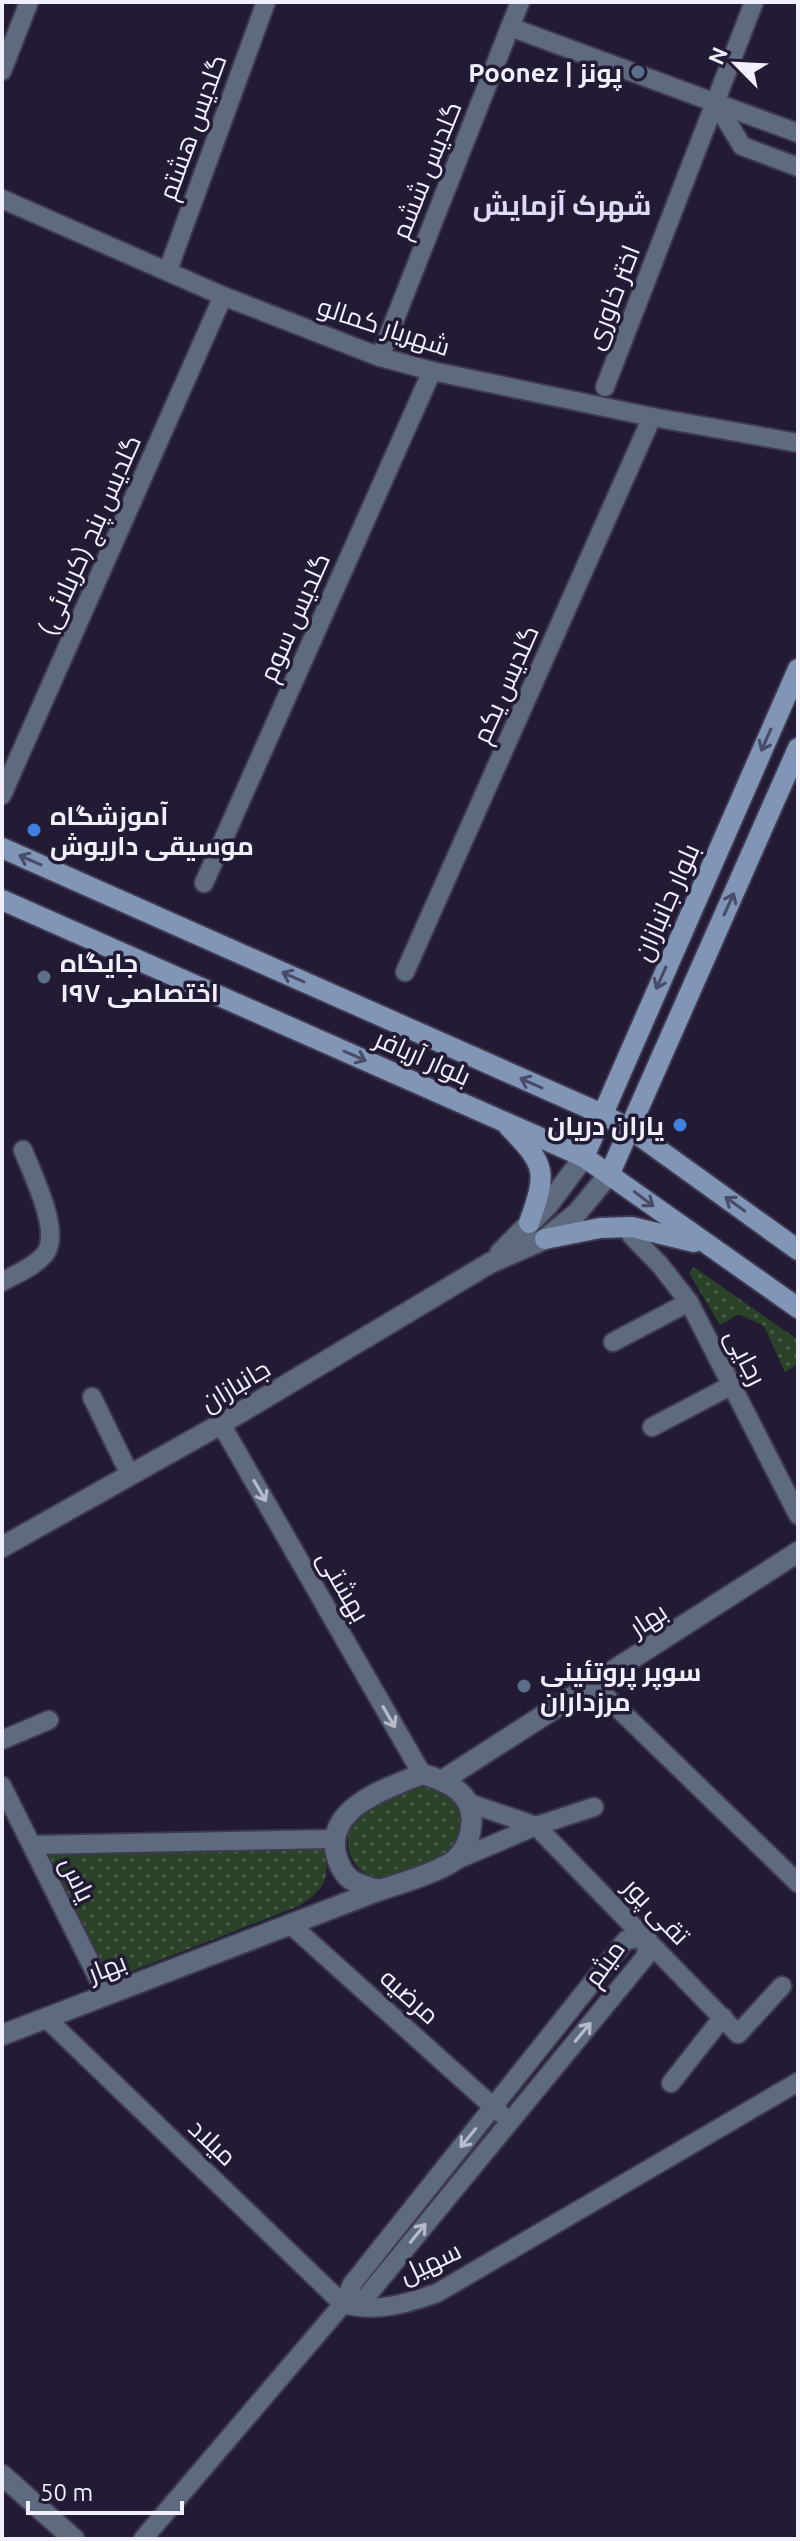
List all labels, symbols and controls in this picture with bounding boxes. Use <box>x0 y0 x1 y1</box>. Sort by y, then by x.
north arrow <box>696 24 776 104</box>
text: N <box>703 43 732 68</box>
street label: گلدیس هشتم <box>152 50 235 205</box>
place label: Poonez | پونز <box>468 58 622 91</box>
marker: Poonez | پونز <box>629 63 647 81</box>
street label: گلدیس ششم <box>385 97 470 245</box>
district label: شهرک آزمایش <box>473 189 651 223</box>
street label: اختر خاوری <box>579 241 646 354</box>
street label: شهریار کمالو <box>314 291 454 363</box>
street label: گلدیس پنج (کربلائی) <box>32 430 149 641</box>
street label: گلدیس سوم <box>253 548 339 687</box>
street label: گلدیس یکم <box>466 621 548 749</box>
one-way arrow <box>758 727 773 752</box>
place label: آموزشگاه موسیقی داریوش <box>50 801 254 862</box>
marker: آموزشگاه موسیقی داریوش <box>25 821 43 839</box>
street label: بلوار جانبازان <box>627 839 706 966</box>
one-way arrow <box>18 852 42 867</box>
one-way arrow <box>722 892 737 916</box>
place label: جایگاه اختصاصی ۱۹۷ <box>60 948 219 1009</box>
one-way arrow <box>653 965 668 990</box>
marker: جایگاه اختصاصی ۱۹۷ <box>35 968 53 986</box>
one-way arrow <box>281 969 305 984</box>
street label: بلوار آریافر <box>368 1022 475 1092</box>
one-way arrow <box>342 1049 367 1064</box>
one-way arrow <box>519 1074 543 1089</box>
place label: یاران دریان <box>547 1111 664 1141</box>
marker: یاران دریان <box>671 1116 689 1134</box>
one-way arrow <box>633 1190 655 1207</box>
one-way arrow <box>724 1196 746 1212</box>
street label: رجایی <box>718 1324 772 1391</box>
street label: جانبازان <box>195 1353 275 1418</box>
one-way arrow <box>253 1479 268 1503</box>
street label: بهشتی <box>310 1545 376 1628</box>
street label: بهار <box>622 1596 673 1644</box>
place label: سوپر پروتئینی مرزداران <box>540 1657 701 1718</box>
marker: سوپر پروتئینی مرزداران <box>515 1677 533 1695</box>
one-way arrow <box>381 1705 397 1728</box>
street label: یاس <box>53 1852 101 1907</box>
street label: تقی پور <box>615 1870 696 1952</box>
street label: میثم <box>578 1935 633 1994</box>
street label: بهار <box>82 1947 131 1990</box>
street label: مرضیه <box>374 1962 445 2030</box>
one-way arrow <box>574 2022 592 2043</box>
street label: میلاد <box>183 2113 243 2171</box>
one-way arrow <box>460 2127 477 2148</box>
one-way arrow <box>409 2223 426 2244</box>
street label: سهیل <box>395 2235 466 2291</box>
scale bar <box>28 2465 182 2515</box>
text: 50 m <box>40 2479 93 2506</box>

